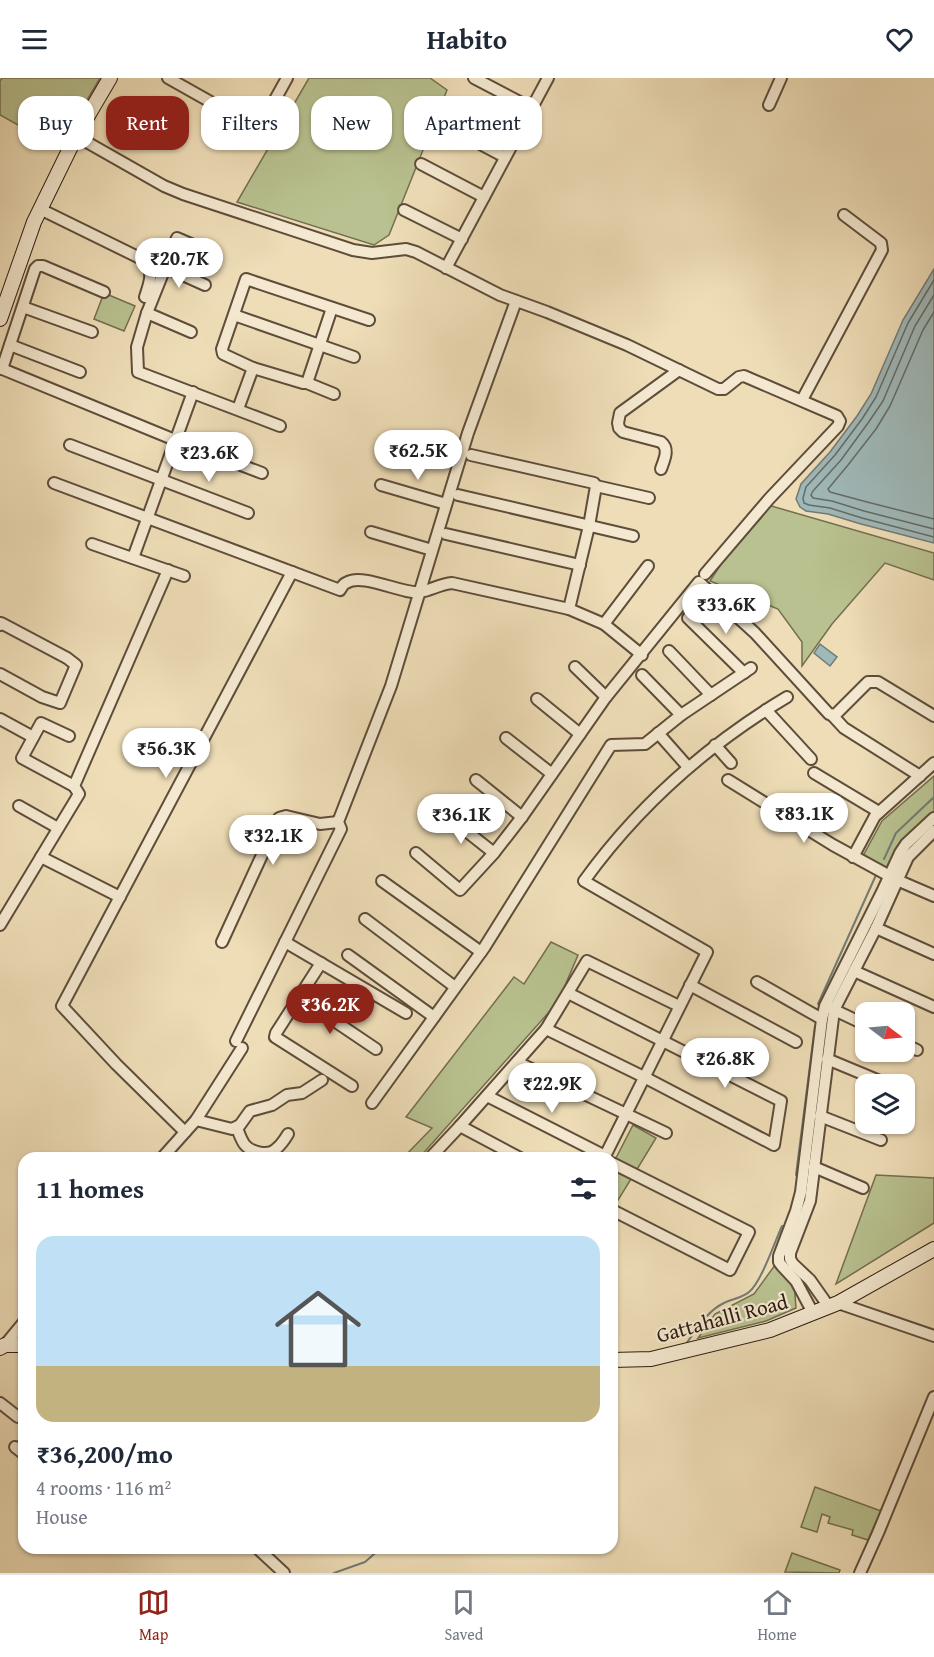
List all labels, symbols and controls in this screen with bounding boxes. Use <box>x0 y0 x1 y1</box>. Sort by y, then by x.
text: Habito <box>427 19 507 59</box>
icon: menu <box>18 23 51 56</box>
icon: heart <box>883 23 916 56</box>
chip: Buy <box>18 96 94 150</box>
chip: Rent <box>106 96 189 150</box>
chip: Filters <box>201 96 299 150</box>
chip: New <box>311 96 392 150</box>
chip: Apartment <box>404 96 542 150</box>
pin: ₹20.7K <box>130 238 228 289</box>
text: ₹20.7K <box>149 243 209 272</box>
pin: ₹62.5K <box>369 430 467 481</box>
pin: ₹23.6K <box>160 432 258 483</box>
text: ₹62.5K <box>388 435 448 464</box>
text: ₹23.6K <box>179 437 239 466</box>
pin: ₹33.6K <box>677 584 775 635</box>
text: ₹33.6K <box>696 589 756 618</box>
pin: ₹56.3K <box>117 728 215 779</box>
text: ₹56.3K <box>136 733 196 762</box>
pin: ₹83.1K <box>755 793 853 844</box>
pin: ₹36.1K <box>412 794 510 845</box>
text: ₹83.1K <box>774 798 834 827</box>
text: ₹36.1K <box>431 799 491 828</box>
pin: ₹32.1K <box>224 815 322 866</box>
text: ₹32.1K <box>243 820 303 849</box>
pin: ₹36.2K <box>281 984 379 1035</box>
text: ₹36.2K <box>300 989 360 1018</box>
north arrow <box>855 1002 915 1062</box>
map controls <box>855 1002 915 1134</box>
pin: ₹26.8K <box>676 1038 774 1089</box>
text: ₹26.8K <box>695 1043 755 1072</box>
pin: ₹22.9K <box>503 1063 601 1114</box>
text: ₹22.9K <box>522 1068 582 1097</box>
button: layers <box>855 1074 915 1134</box>
text: 11 homes <box>36 1169 144 1208</box>
icon: filters <box>567 1172 600 1205</box>
icon: home <box>264 1275 372 1383</box>
street label: Gattahalli Road <box>653 1285 792 1350</box>
text: ₹36,200/mo <box>36 1434 173 1473</box>
text: 4 rooms · 116 m² <box>36 1473 171 1502</box>
text: House <box>36 1502 88 1531</box>
tab: Map <box>137 1586 170 1646</box>
tab: Saved <box>444 1586 483 1646</box>
tab: Home <box>757 1586 797 1646</box>

